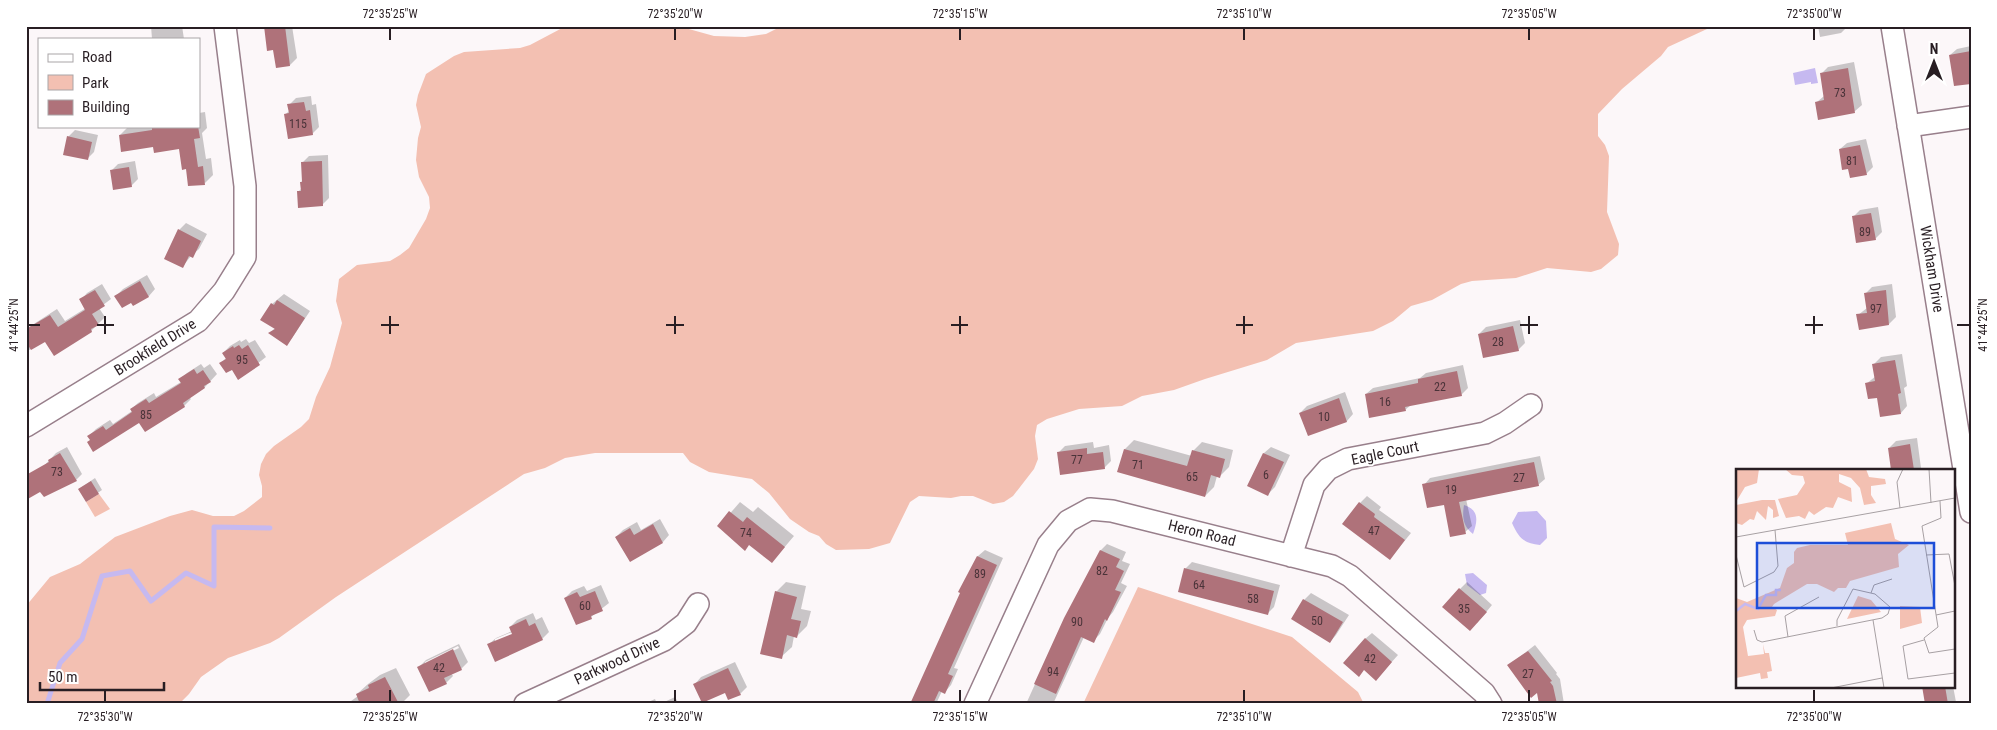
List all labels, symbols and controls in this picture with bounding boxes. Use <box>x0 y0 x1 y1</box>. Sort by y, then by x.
text: 72°35'25"W <box>362 7 418 21</box>
text: 72°35'20"W <box>647 7 703 21</box>
text: 72°35'15"W <box>932 7 988 21</box>
text: 72°35'10"W <box>1216 7 1272 21</box>
text: 72°35'05"W <box>1501 7 1557 21</box>
text: 72°35'00"W <box>1786 7 1842 21</box>
legend <box>38 38 200 128</box>
north arrow <box>1910 38 1960 88</box>
text: N <box>1930 41 1938 57</box>
text: Road <box>82 48 112 66</box>
text: Park <box>82 74 109 92</box>
house number: 73 <box>1834 86 1846 100</box>
text: Building <box>82 98 130 116</box>
house number: 115 <box>289 117 307 131</box>
house number: 81 <box>1846 154 1858 168</box>
street label: Wickham Drive <box>1916 224 1948 314</box>
house number: 89 <box>1859 225 1871 239</box>
text: 41°44'25"N <box>7 298 21 352</box>
text: 41°44'25"N <box>1976 298 1990 352</box>
house number: 97 <box>1870 302 1882 316</box>
street label: Brookfield Drive <box>111 315 199 379</box>
house number: 28 <box>1492 335 1504 349</box>
house number: 95 <box>236 353 248 367</box>
house number: 22 <box>1434 380 1446 394</box>
house number: 16 <box>1379 395 1391 409</box>
house number: 85 <box>140 408 152 422</box>
house number: 10 <box>1318 410 1330 424</box>
street label: Eagle Court <box>1350 437 1420 469</box>
house number: 77 <box>1071 453 1083 467</box>
house number: 71 <box>1132 458 1144 472</box>
house number: 73 <box>51 465 63 479</box>
house number: 6 <box>1263 468 1269 482</box>
inset map <box>1736 469 1954 688</box>
house number: 65 <box>1186 470 1198 484</box>
house number: 27 <box>1513 471 1525 485</box>
house number: 19 <box>1445 483 1457 497</box>
street label: Heron Road <box>1166 516 1238 550</box>
house number: 47 <box>1368 524 1380 538</box>
house number: 74 <box>740 526 752 540</box>
house number: 82 <box>1096 564 1108 578</box>
house number: 89 <box>974 567 986 581</box>
house number: 64 <box>1193 578 1205 592</box>
house number: 58 <box>1247 592 1259 606</box>
house number: 60 <box>579 599 591 613</box>
house number: 35 <box>1458 602 1470 616</box>
house number: 50 <box>1311 614 1323 628</box>
house number: 90 <box>1071 615 1083 629</box>
street label: Parkwood Drive <box>571 633 663 689</box>
house number: 42 <box>1364 652 1376 666</box>
scale bar <box>40 660 164 692</box>
house number: 42 <box>433 661 445 675</box>
house number: 94 <box>1047 665 1059 679</box>
house number: 27 <box>1522 667 1534 681</box>
text: 50 m <box>48 668 78 686</box>
text: 72°35'30"W <box>77 710 133 724</box>
text: 72°35'25"W <box>362 710 418 724</box>
text: 72°35'20"W <box>647 710 703 724</box>
text: 72°35'15"W <box>932 710 988 724</box>
text: 72°35'10"W <box>1216 710 1272 724</box>
text: 72°35'05"W <box>1501 710 1557 724</box>
text: 72°35'00"W <box>1786 710 1842 724</box>

